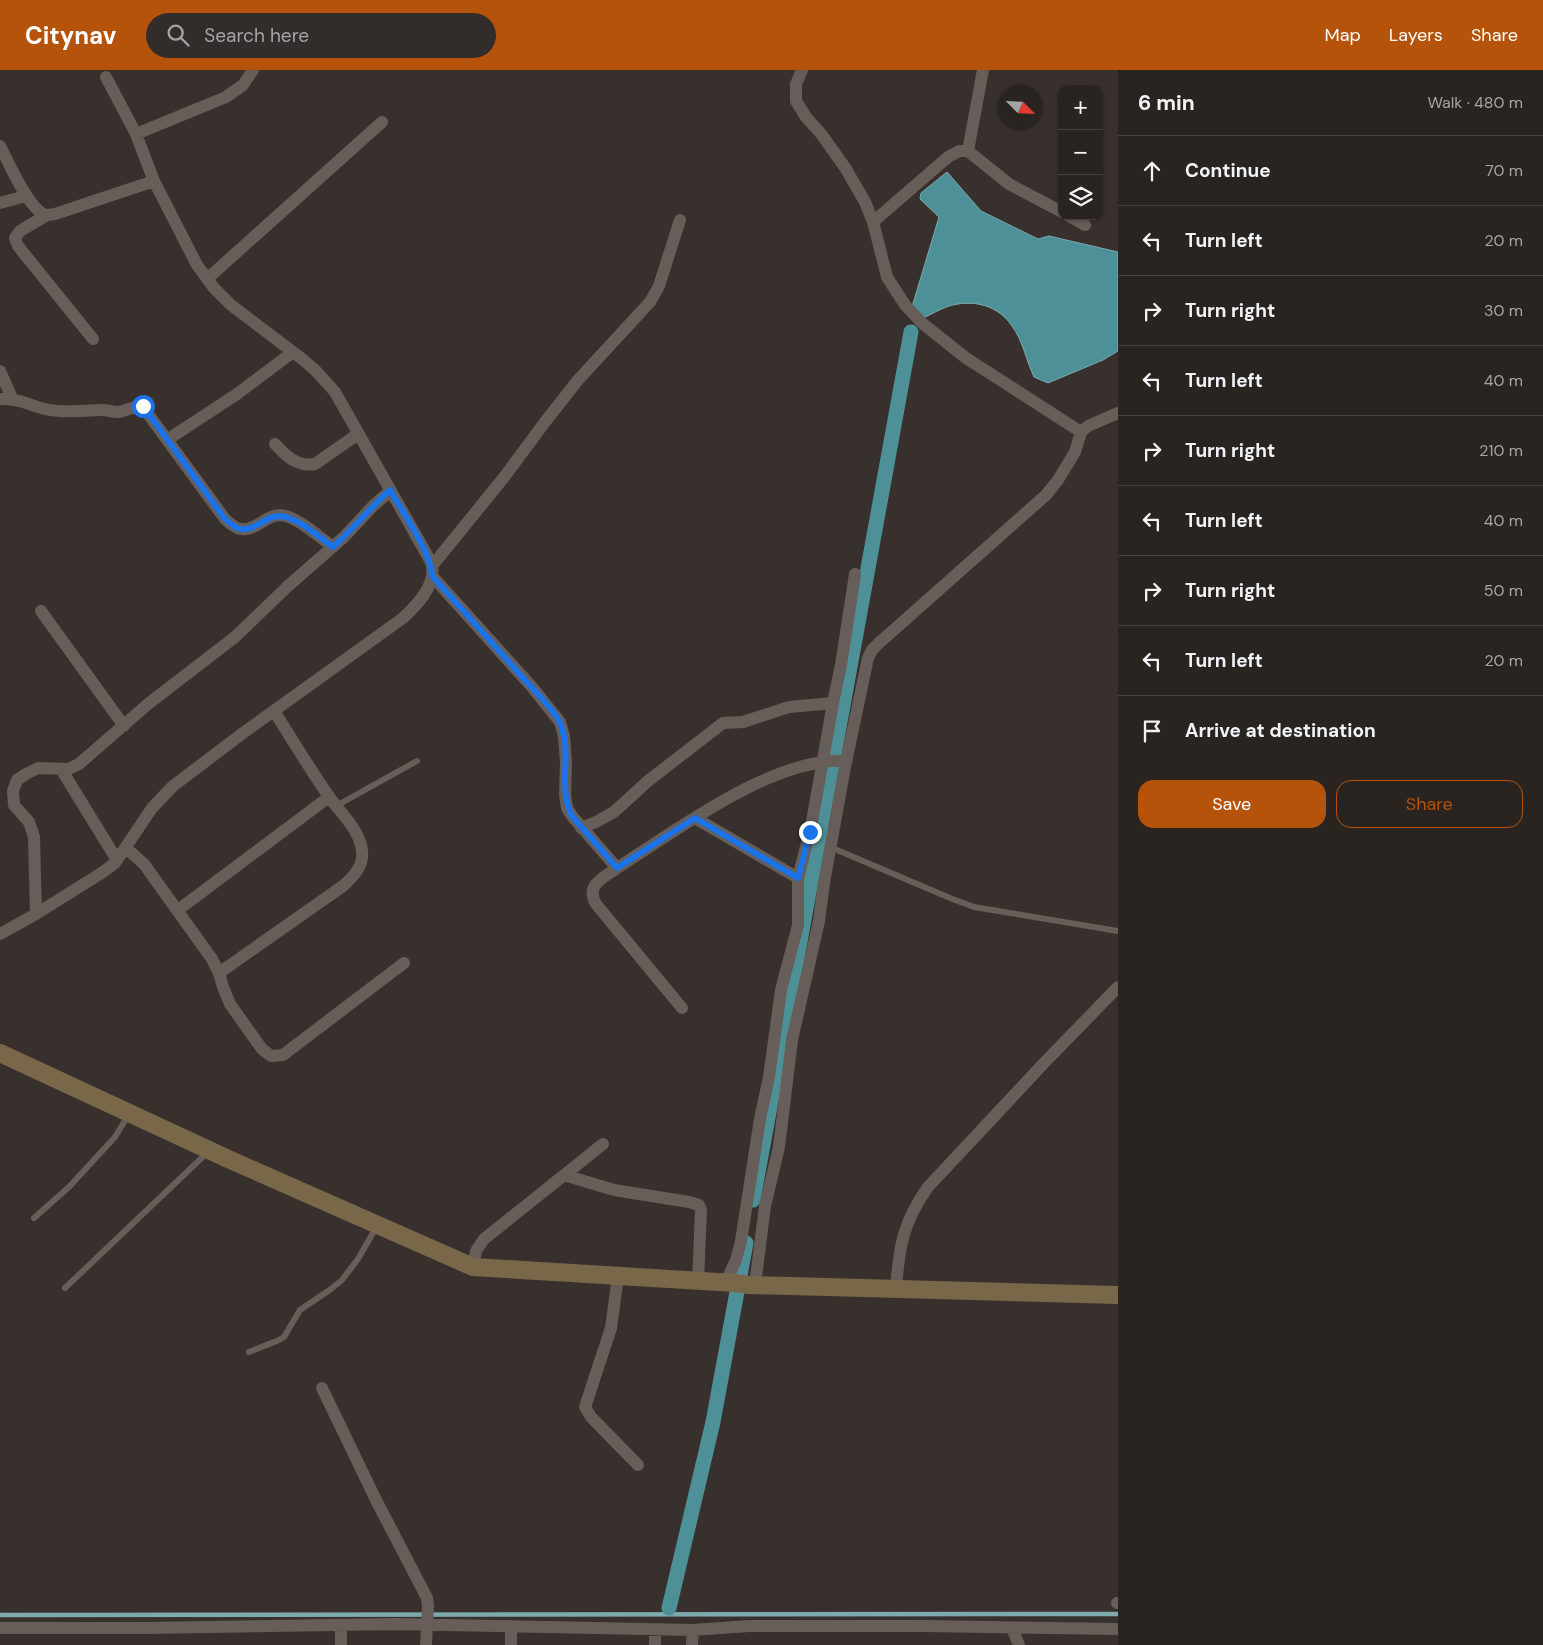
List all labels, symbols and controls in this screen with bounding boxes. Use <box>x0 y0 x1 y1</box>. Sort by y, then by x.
search box <box>146 13 496 58</box>
text: Citynav <box>25 20 116 51</box>
icon: search <box>164 21 192 49</box>
text: Search here <box>204 23 309 48</box>
text: Map <box>1325 23 1361 47</box>
text: Layers <box>1389 23 1443 47</box>
text: Share <box>1471 23 1518 47</box>
north arrow <box>998 85 1043 130</box>
map controls <box>1058 85 1103 220</box>
button: + <box>1058 85 1103 130</box>
text: 6 min <box>1138 89 1195 117</box>
text: Walk · 480 m <box>1427 92 1523 113</box>
button: − <box>1058 130 1103 175</box>
icon: ahead <box>1138 157 1166 185</box>
text: Continue <box>1185 158 1271 183</box>
text: 70 m <box>1485 160 1523 181</box>
button: layers <box>1058 175 1103 220</box>
icon: left <box>1138 227 1166 255</box>
text: Turn left <box>1185 228 1263 253</box>
text: 20 m <box>1484 230 1523 251</box>
icon: right <box>1138 297 1166 325</box>
text: Turn right <box>1185 298 1275 323</box>
text: 30 m <box>1484 300 1523 321</box>
icon: left <box>1138 367 1166 395</box>
text: Turn left <box>1185 368 1263 393</box>
text: 40 m <box>1484 370 1523 391</box>
route start <box>132 395 155 418</box>
icon: right <box>1138 437 1166 465</box>
text: Turn right <box>1185 438 1275 463</box>
text: 210 m <box>1479 440 1523 461</box>
icon: left <box>1138 507 1166 535</box>
text: Turn left <box>1185 508 1263 533</box>
text: 40 m <box>1484 510 1523 531</box>
icon: right <box>1138 577 1166 605</box>
text: Turn right <box>1185 578 1275 603</box>
text: 50 m <box>1484 580 1523 601</box>
icon: left <box>1138 647 1166 675</box>
text: Turn left <box>1185 648 1263 673</box>
text: 20 m <box>1484 650 1523 671</box>
icon: arrive <box>1138 717 1166 745</box>
text: Arrive at destination <box>1185 718 1376 743</box>
button: Save <box>1138 780 1326 828</box>
button: Share <box>1336 780 1523 828</box>
route end <box>799 821 822 844</box>

